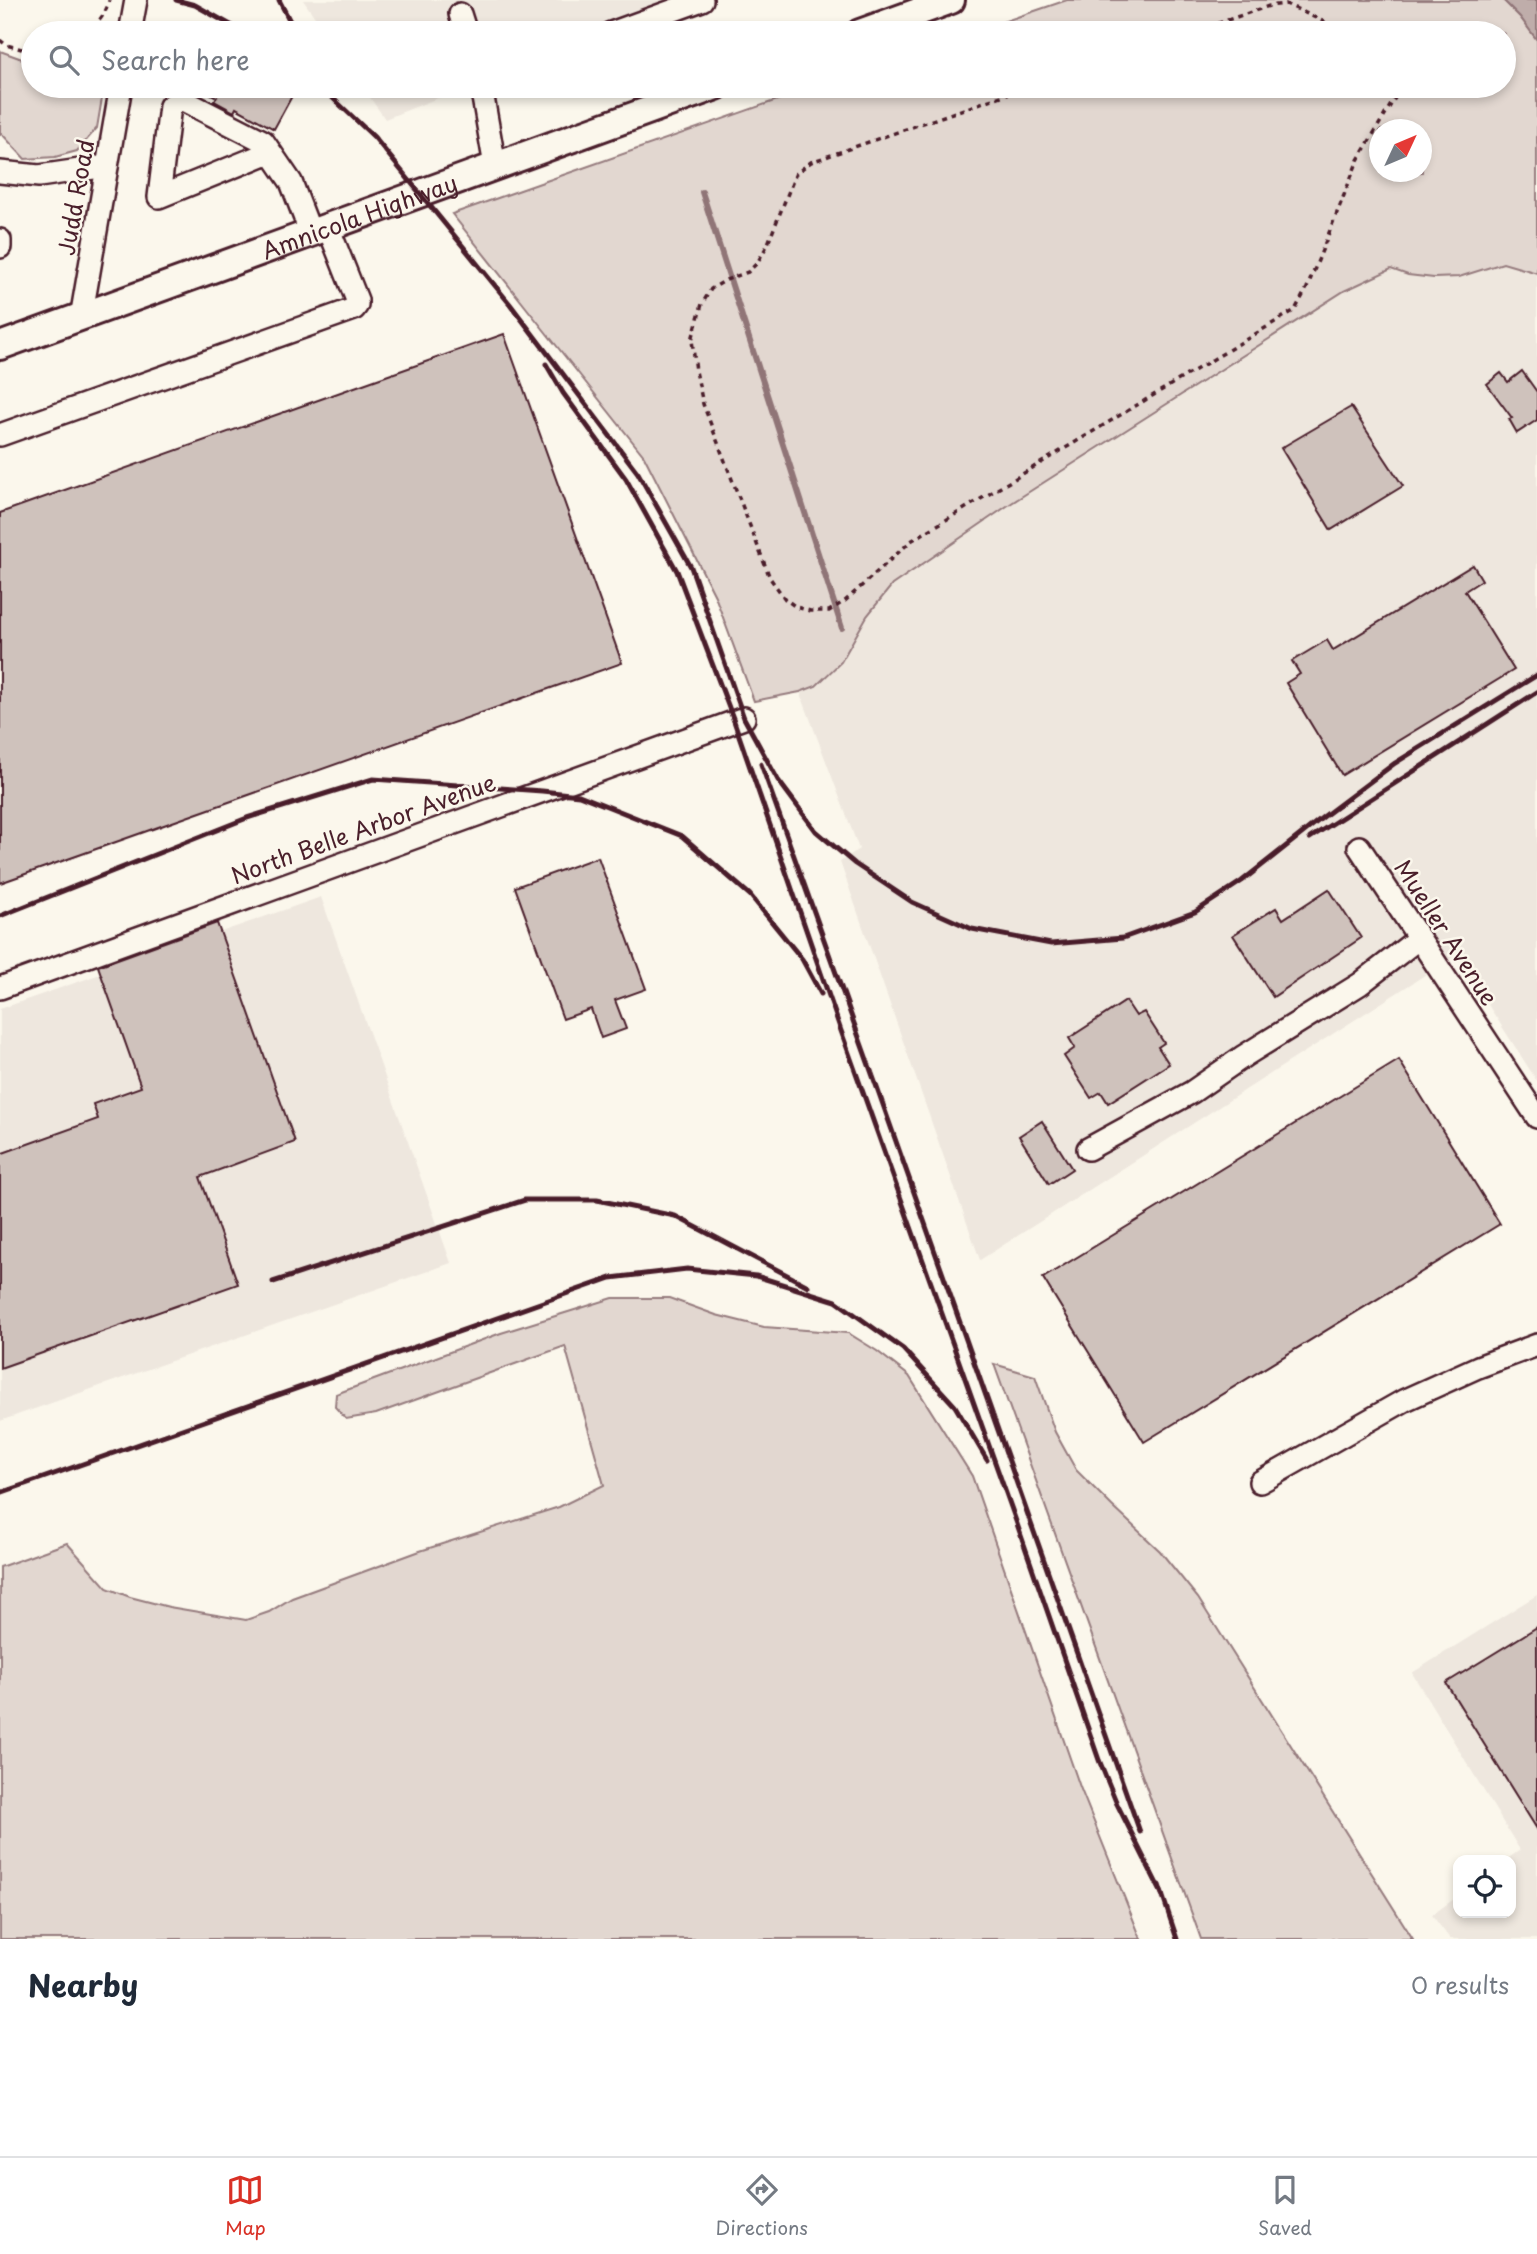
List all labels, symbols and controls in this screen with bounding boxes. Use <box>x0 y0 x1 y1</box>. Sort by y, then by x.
search box <box>21 21 1516 98</box>
text: Search here <box>101 40 250 79</box>
icon: search <box>45 41 83 79</box>
north arrow <box>1369 119 1432 182</box>
street label: Judd Road <box>48 136 102 258</box>
street label: Amnicola Highway <box>256 164 462 267</box>
street label: North Belle Arbor Avenue <box>226 764 500 892</box>
street label: Mueller Avenue <box>1387 852 1507 1012</box>
map controls <box>1453 1855 1516 1918</box>
button: locate <box>1453 1855 1516 1918</box>
text: Nearby <box>28 1962 138 2007</box>
text: 0 results <box>1411 1967 1509 2002</box>
tab: Map <box>225 2171 266 2241</box>
tab: Directions <box>716 2171 808 2241</box>
tab: Saved <box>1258 2171 1312 2241</box>

